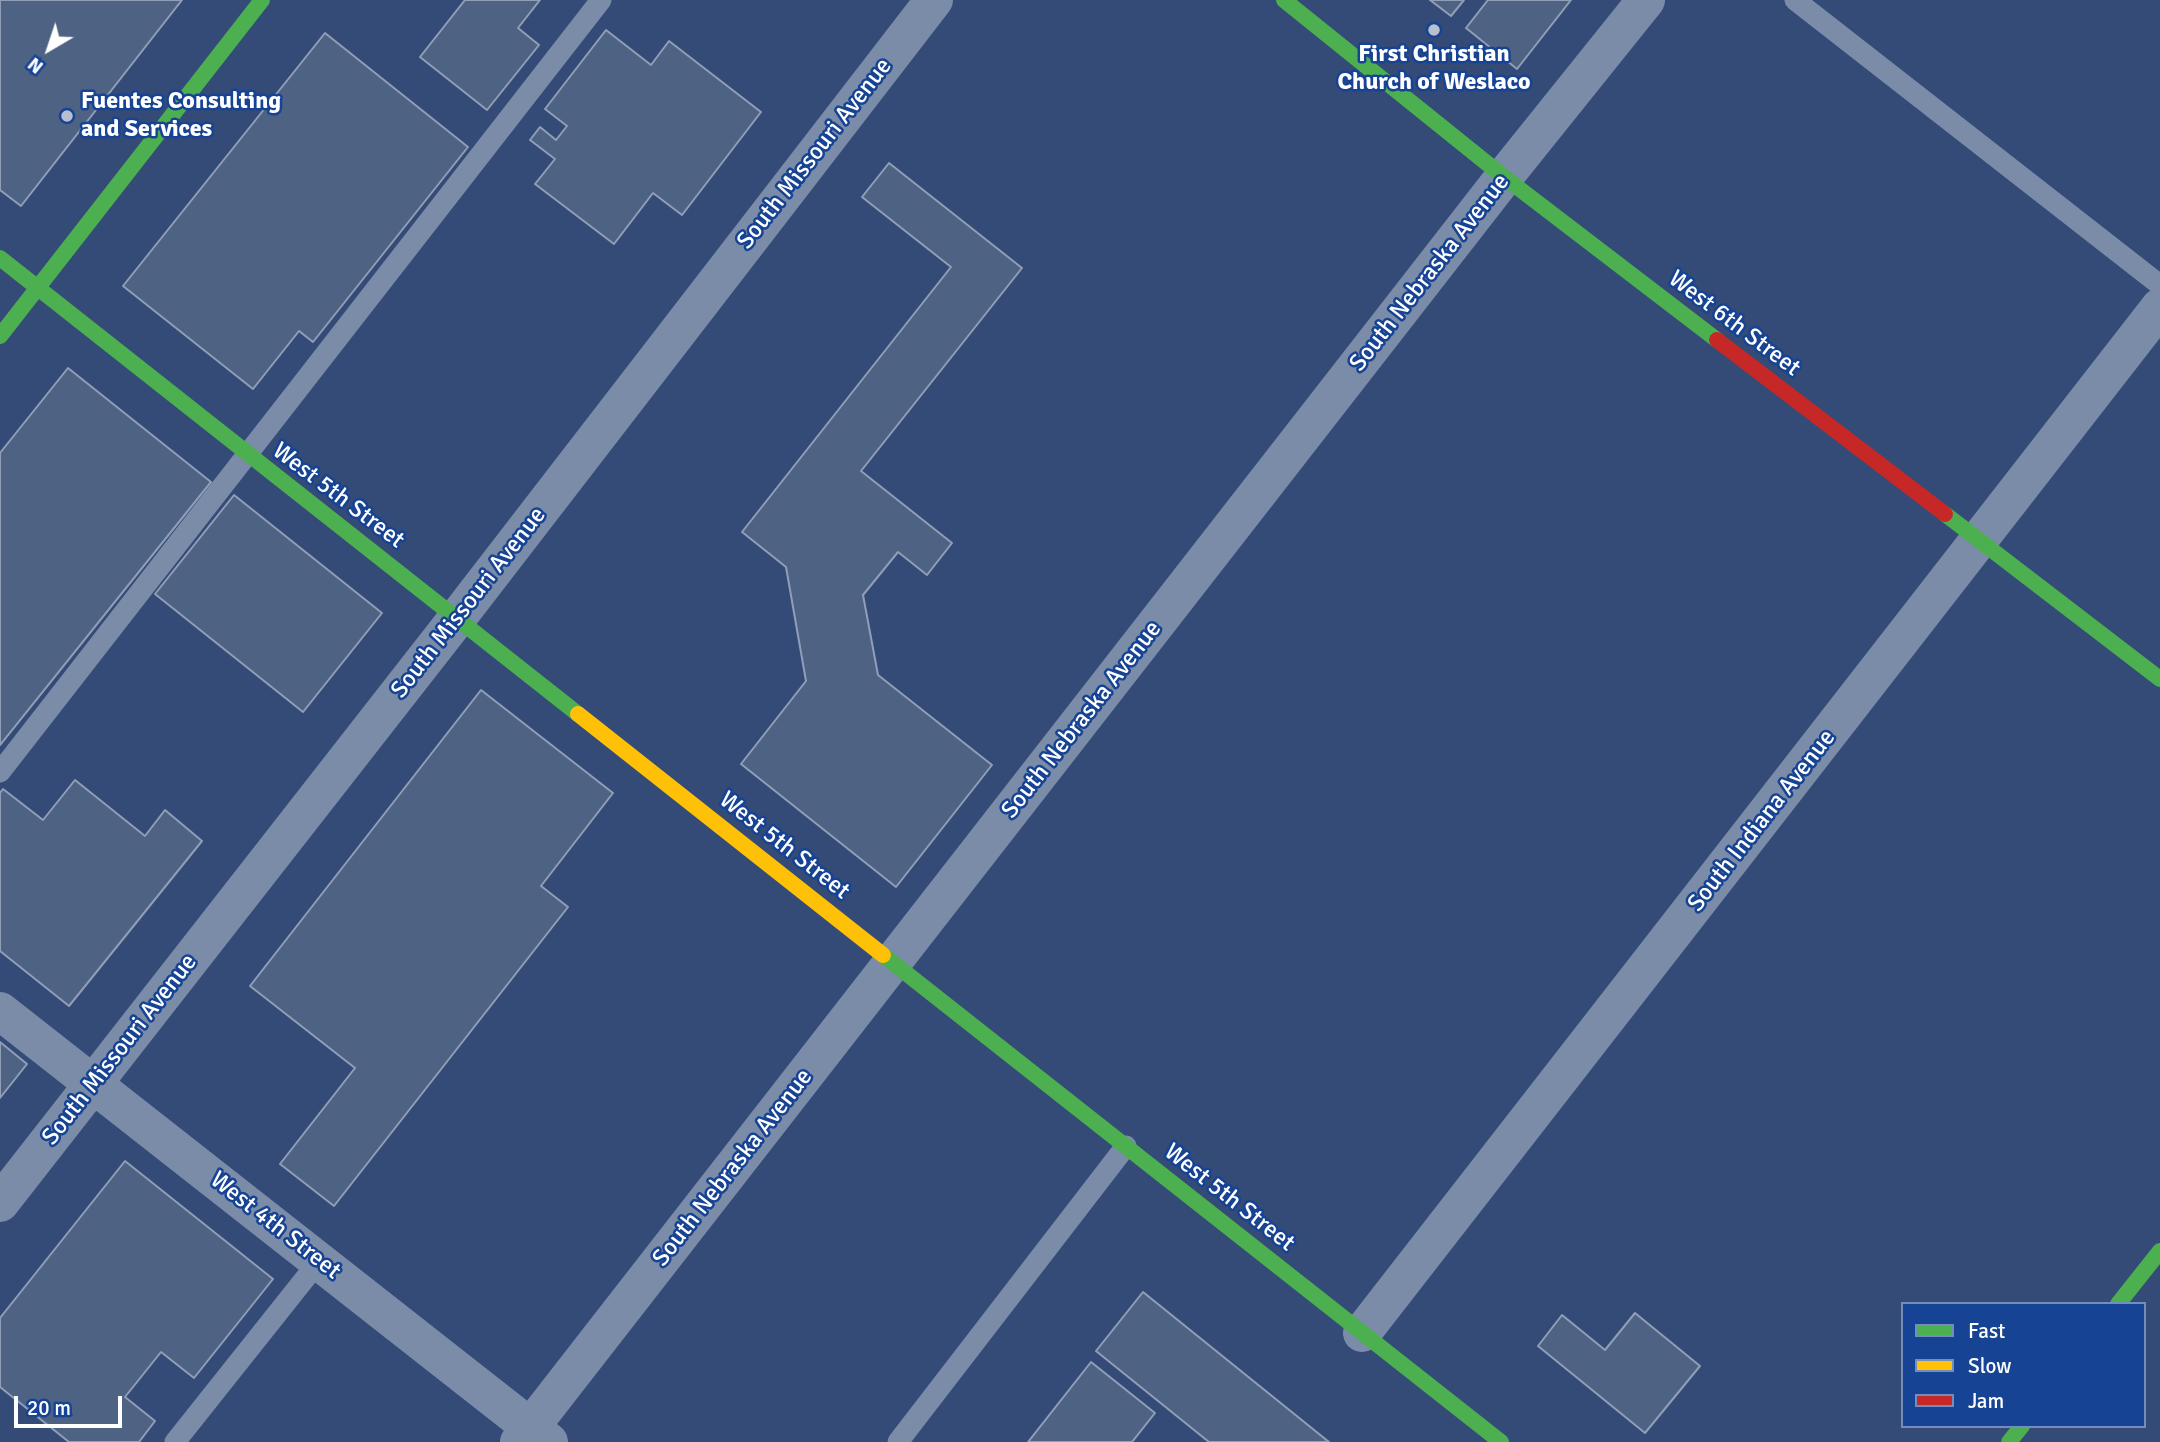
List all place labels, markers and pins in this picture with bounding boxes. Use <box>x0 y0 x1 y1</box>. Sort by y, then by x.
marker: First Christian Church of Weslaco <box>1426 22 1442 38</box>
place label: First Christian Church of Weslaco <box>1337 41 1531 97</box>
place label: Fuentes Consulting and Services <box>81 88 281 144</box>
marker: Fuentes Consulting and Services <box>59 108 75 124</box>

